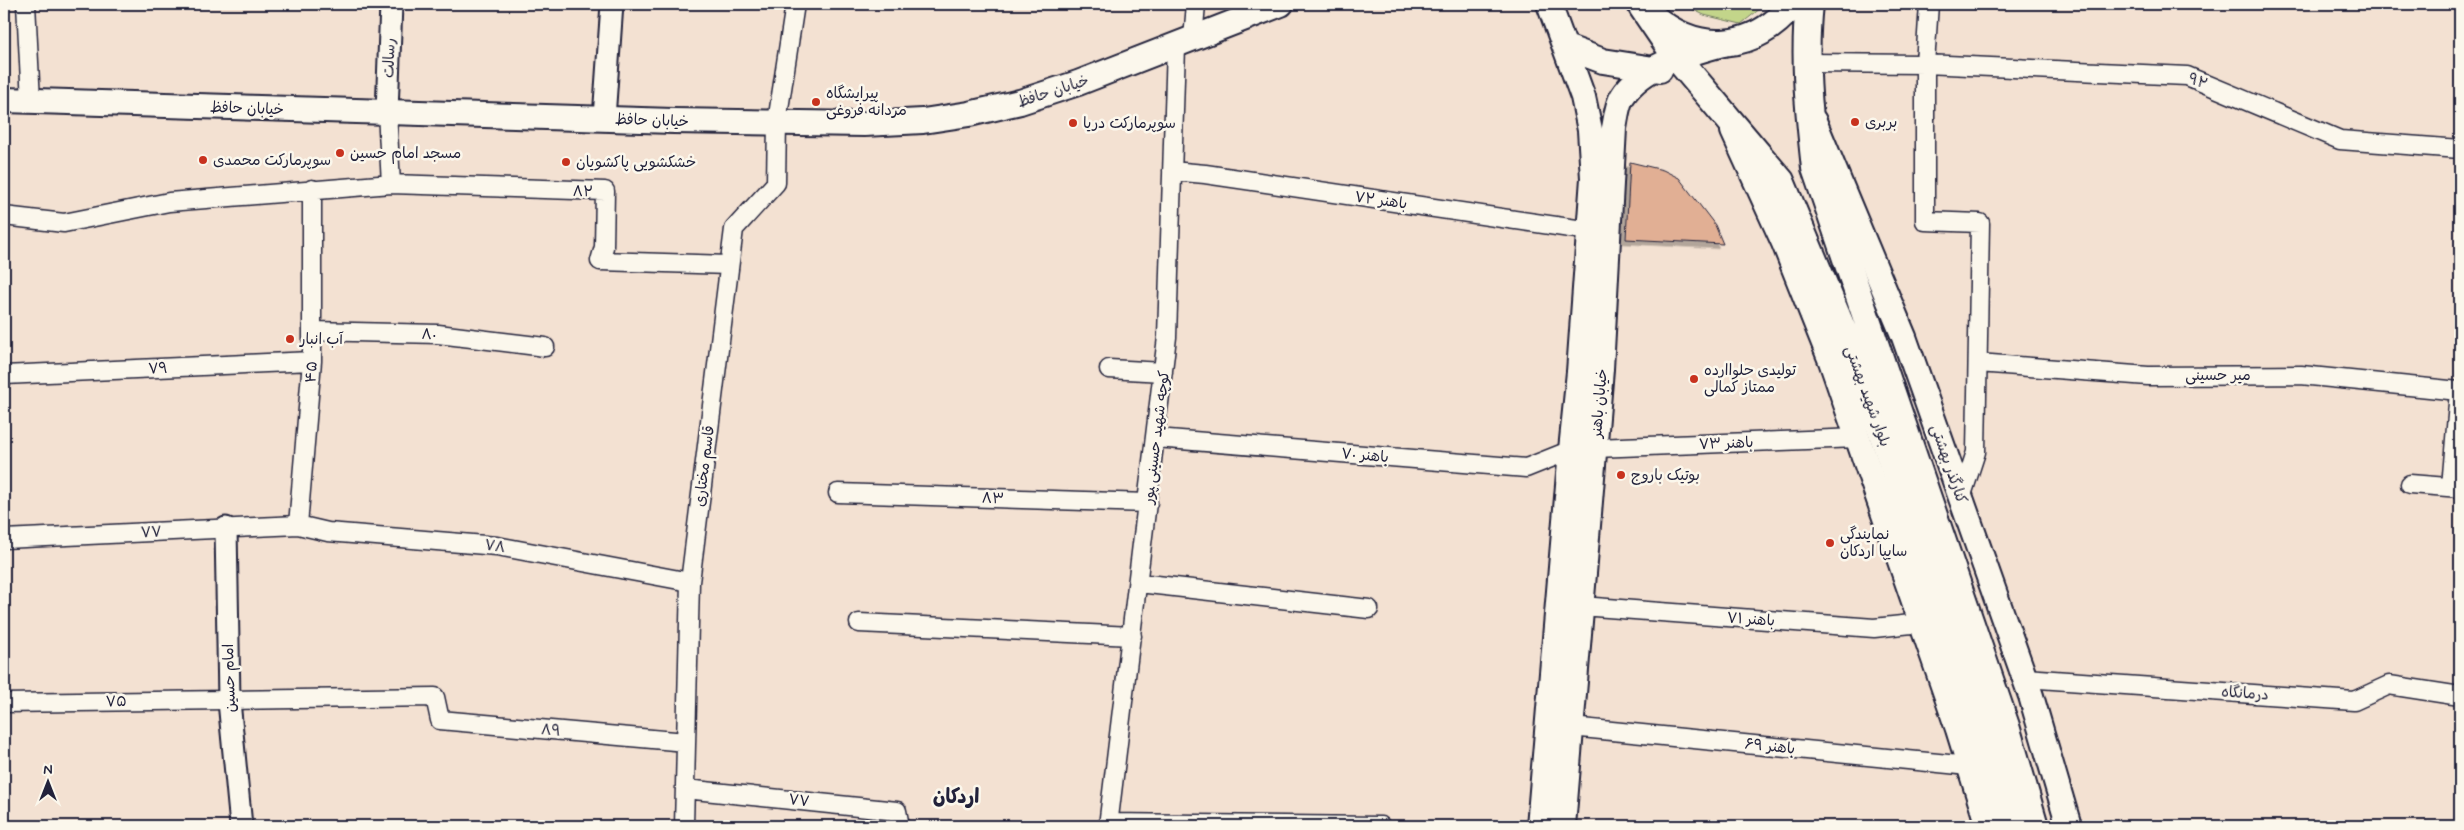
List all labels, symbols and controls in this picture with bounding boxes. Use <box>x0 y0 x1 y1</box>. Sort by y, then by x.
street label: رسالت <box>379 38 401 79</box>
street label: ۹۲ <box>2185 69 2210 95</box>
street label: خیابان حافظ <box>1015 71 1092 113</box>
place label: پیرایشگاه مردانه فروغی <box>826 84 907 121</box>
marker: پیرایشگاه مردانه فروغی <box>810 96 822 108</box>
street label: خیابان حافظ <box>210 98 284 120</box>
street label: خیابان حافظ <box>615 110 689 132</box>
place label: بربری <box>1865 113 1897 133</box>
place label: سوپرمارکت دریا <box>1083 114 1176 134</box>
marker: بربری <box>1849 116 1861 128</box>
marker: سوپرمارکت دریا <box>1067 117 1079 129</box>
place label: مسجد امام حسین <box>350 144 461 164</box>
marker: مسجد امام حسین <box>334 147 346 159</box>
place label: سوپرمارکت محمدی <box>213 151 331 171</box>
place label: خشکشویی پاکشویان <box>576 153 696 173</box>
marker: سوپرمارکت محمدی <box>197 154 209 166</box>
marker: خشکشویی پاکشویان <box>560 156 572 168</box>
street label: ۸۲ <box>572 182 594 202</box>
street label: باهنر ۷۲ <box>1353 187 1408 215</box>
street label: ۸۰ <box>421 325 437 345</box>
place label: آب انبار <box>299 330 344 350</box>
marker: آب انبار <box>284 333 296 345</box>
street label: بلوار شهید بهشتی <box>1840 343 1895 450</box>
street label: ۷۹ <box>148 358 169 380</box>
street label: ۴۵ <box>301 361 323 384</box>
place label: تولیدی حلواارده ممتاز کمالی <box>1704 361 1797 398</box>
street label: میر حسینی <box>2185 366 2251 386</box>
street label: خیابان باهنر <box>1587 368 1613 440</box>
street label: کوچه شهید حسینی ‍پور <box>1139 369 1175 506</box>
marker: تولیدی حلواارده ممتاز کمالی <box>1688 373 1700 385</box>
street label: کنارگذر بهشتی <box>1925 422 1971 507</box>
street label: قاسم مختاری <box>690 424 721 508</box>
street label: باهنر ۷۳ <box>1698 433 1754 455</box>
street label: باهنر ۷۰ <box>1340 444 1390 468</box>
place label: بوتیک باروج <box>1631 466 1700 486</box>
marker: بوتیک باروج <box>1615 469 1627 481</box>
street label: ۸۳ <box>981 489 1005 509</box>
street label: ۷۷ <box>140 522 162 544</box>
place label: نمایندگی سایپا اردکان <box>1840 525 1907 562</box>
street label: ۷۸ <box>483 536 507 558</box>
marker: نمایندگی سایپا اردکان <box>1824 537 1836 549</box>
street label: باهنر ۷۱ <box>1726 608 1776 632</box>
street label: امام حسین <box>219 643 241 713</box>
street label: درمانگاه <box>2221 682 2269 706</box>
street label: ۷۵ <box>105 692 127 712</box>
street label: ۸۹ <box>540 720 562 742</box>
street label: باهنر ۶۹ <box>1744 734 1796 760</box>
north arrow <box>22 758 72 808</box>
text: N <box>43 761 53 779</box>
district label: اردکان <box>933 784 979 811</box>
street label: ۷۷ <box>787 790 810 812</box>

